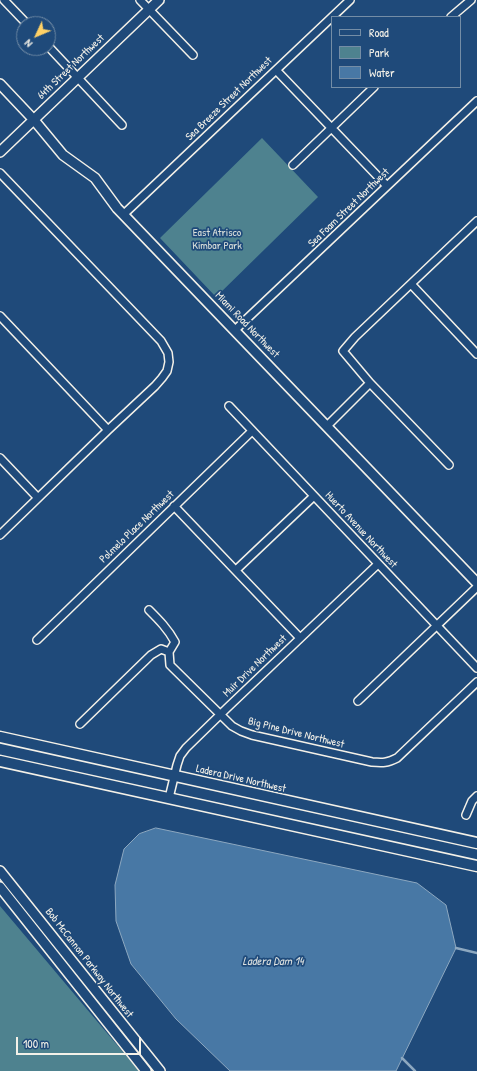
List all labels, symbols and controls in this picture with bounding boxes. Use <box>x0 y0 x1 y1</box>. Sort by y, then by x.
north arrow <box>16 16 56 56</box>
legend <box>331 16 461 88</box>
text: Road <box>369 24 389 41</box>
street label: 64th Street Northwest <box>35 32 107 102</box>
text: N <box>21 37 35 51</box>
text: Park <box>369 44 389 61</box>
street label: Sea Breeze Street Northwest <box>183 54 275 144</box>
text: Water <box>369 64 395 81</box>
street label: Sea Foam Street Northwest <box>306 166 392 250</box>
park label: East Atrisco Kimbar Park <box>192 226 242 252</box>
street label: Miami Road Northwest <box>212 289 282 361</box>
street label: Polmelo Place Northwest <box>97 488 177 566</box>
street label: Huerto Avenue Northwest <box>322 489 400 571</box>
street label: Muir Drive Northwest <box>220 632 290 700</box>
street label: Big Pine Drive Northwest <box>246 715 346 751</box>
street label: Ladera Drive Northwest <box>195 762 287 796</box>
street label: Bob McCannon Parkway Northwest <box>42 906 136 1020</box>
water label: Ladera Dam 14 <box>243 955 303 969</box>
scale bar <box>18 1029 143 1055</box>
text: 100 m <box>23 1035 49 1052</box>

